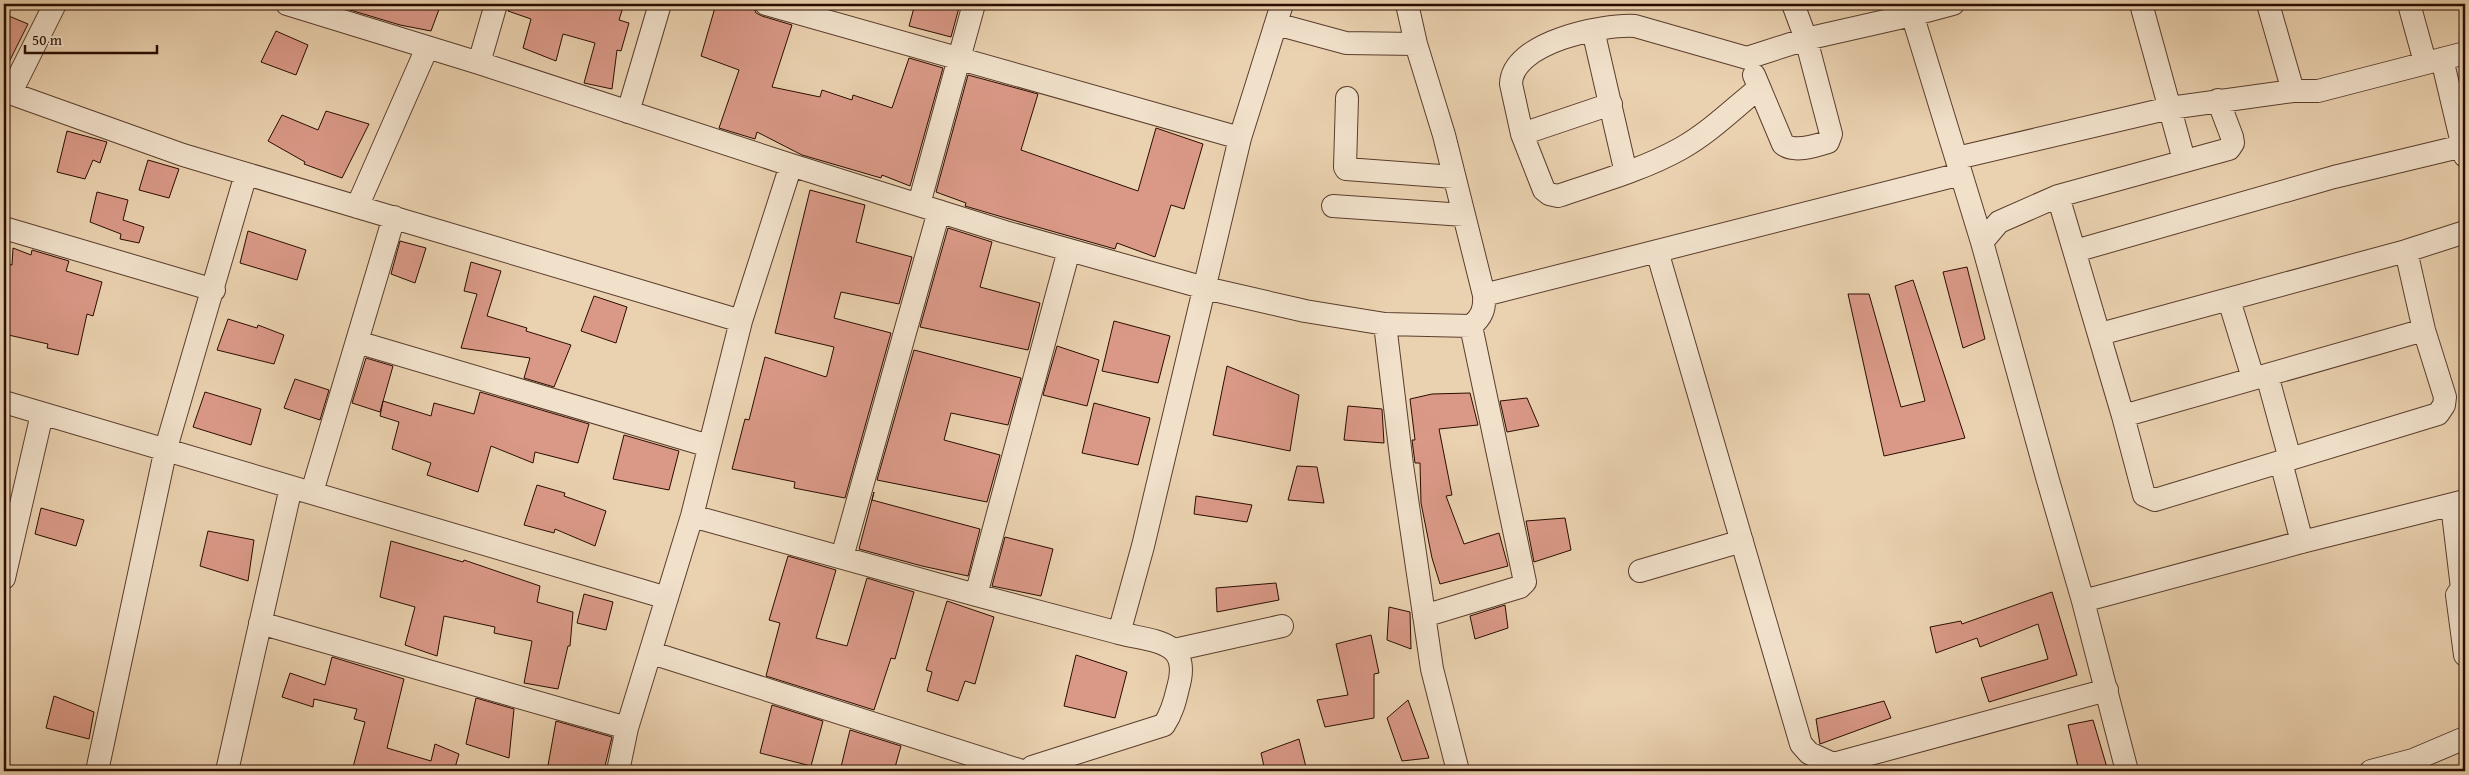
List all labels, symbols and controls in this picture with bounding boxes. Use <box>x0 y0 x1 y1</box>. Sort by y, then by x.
scale bar <box>25 22 158 54</box>
text: 50 m <box>32 29 63 50</box>

